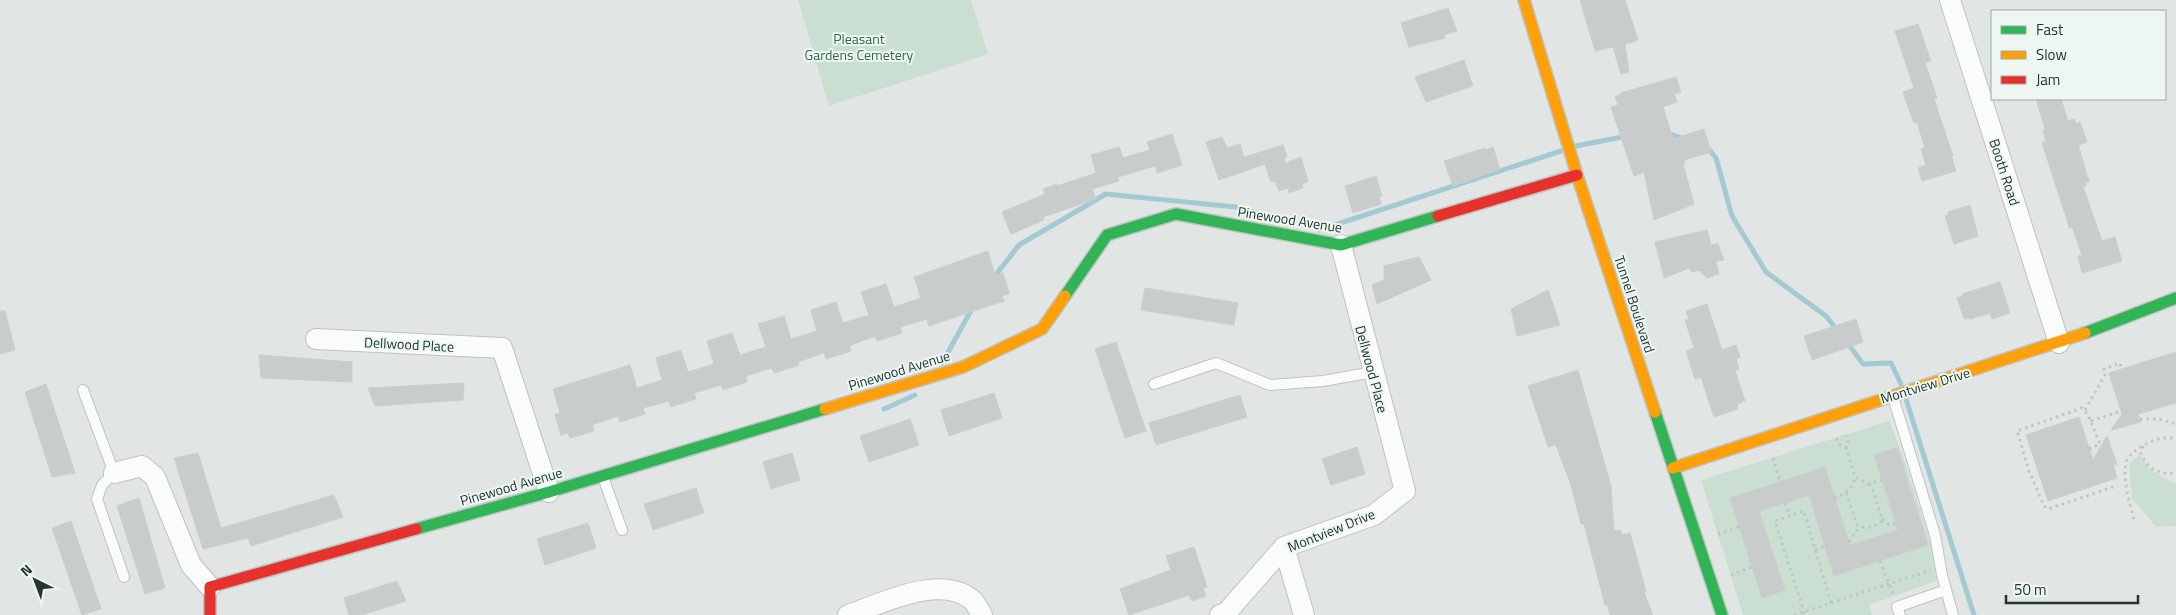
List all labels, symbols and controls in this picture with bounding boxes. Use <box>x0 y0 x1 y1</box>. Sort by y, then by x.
legend <box>1991 10 2166 100</box>
text: Fast <box>2036 18 2064 41</box>
park label: Pleasant Gardens Cemetery <box>805 28 914 65</box>
text: Slow <box>2036 43 2067 66</box>
text: Jam <box>2036 68 2060 91</box>
street label: Booth Road <box>1984 136 2026 208</box>
street label: Pinewood Avenue <box>1236 200 1344 238</box>
street label: Tunnel Boulevard <box>1609 253 1661 355</box>
street label: Dellwood Place <box>1350 323 1394 415</box>
street label: Dellwood Place <box>363 331 455 357</box>
street label: Pinewood Avenue <box>845 345 953 395</box>
street label: Montview Drive <box>1878 361 1972 409</box>
street label: Pinewood Avenue <box>457 461 565 511</box>
street label: Montview Drive <box>1284 503 1378 557</box>
north arrow <box>10 555 60 605</box>
text: N <box>15 559 37 581</box>
scale bar <box>2006 572 2138 604</box>
text: 50 m <box>2014 578 2047 601</box>

